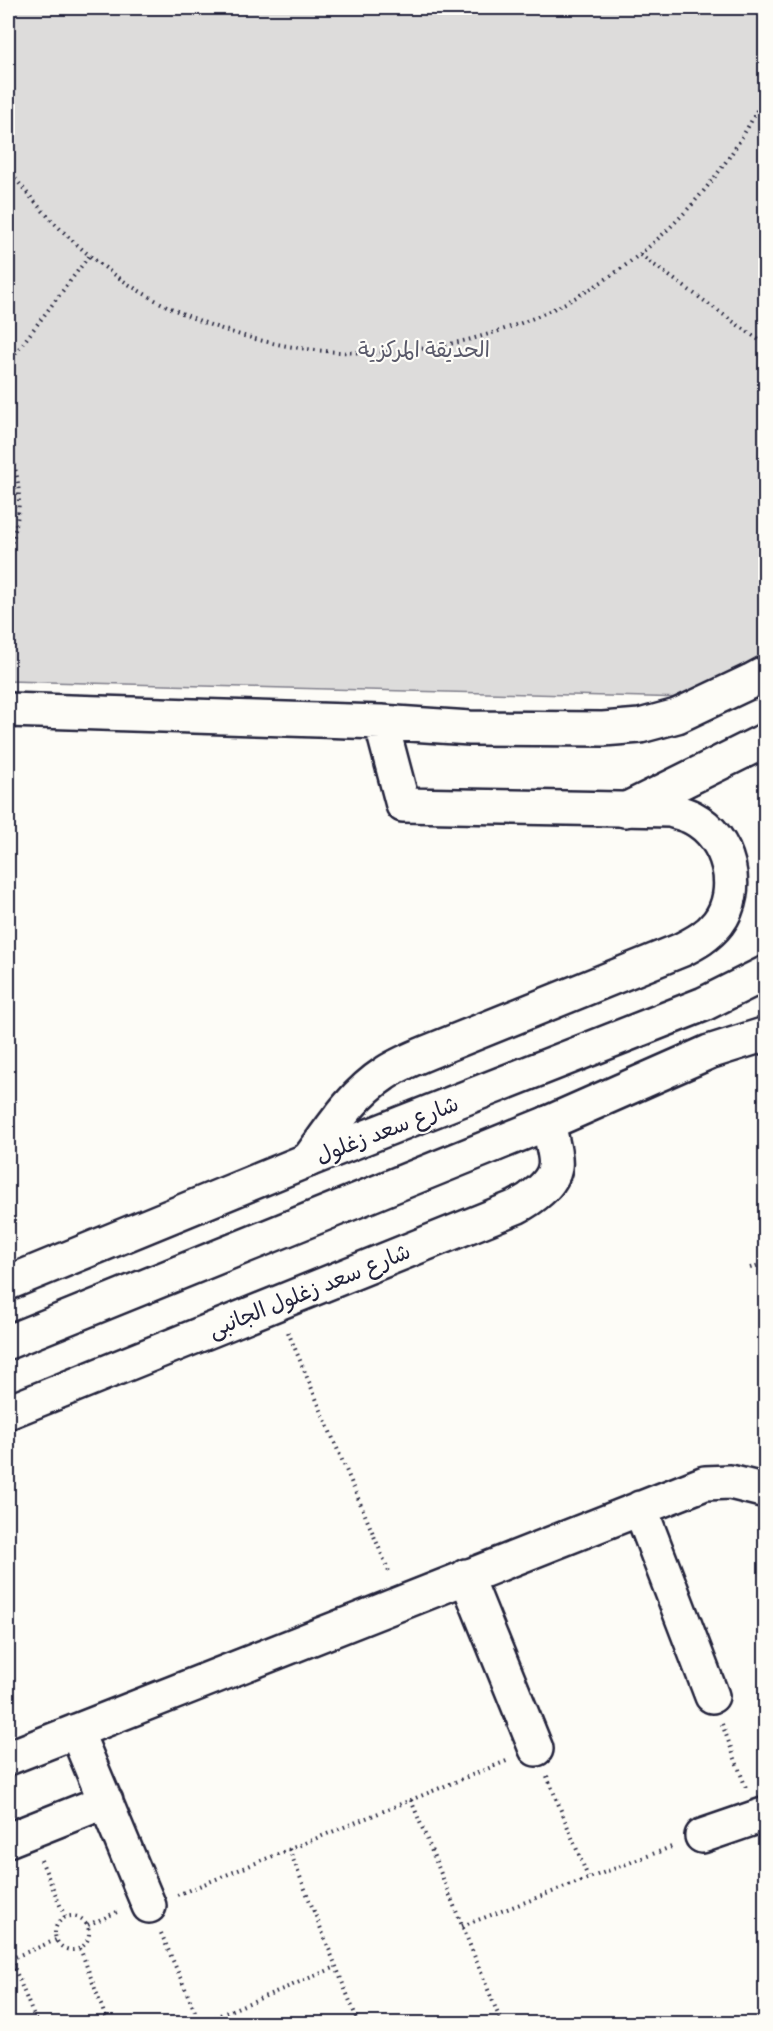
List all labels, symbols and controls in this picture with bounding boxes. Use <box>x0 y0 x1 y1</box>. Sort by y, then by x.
park label: الحديقة المركزية <box>358 340 490 366</box>
street label: شارع سعد زغلول <box>314 1094 463 1172</box>
street label: شارع سعد زغلول الجانبى <box>206 1241 415 1346</box>

